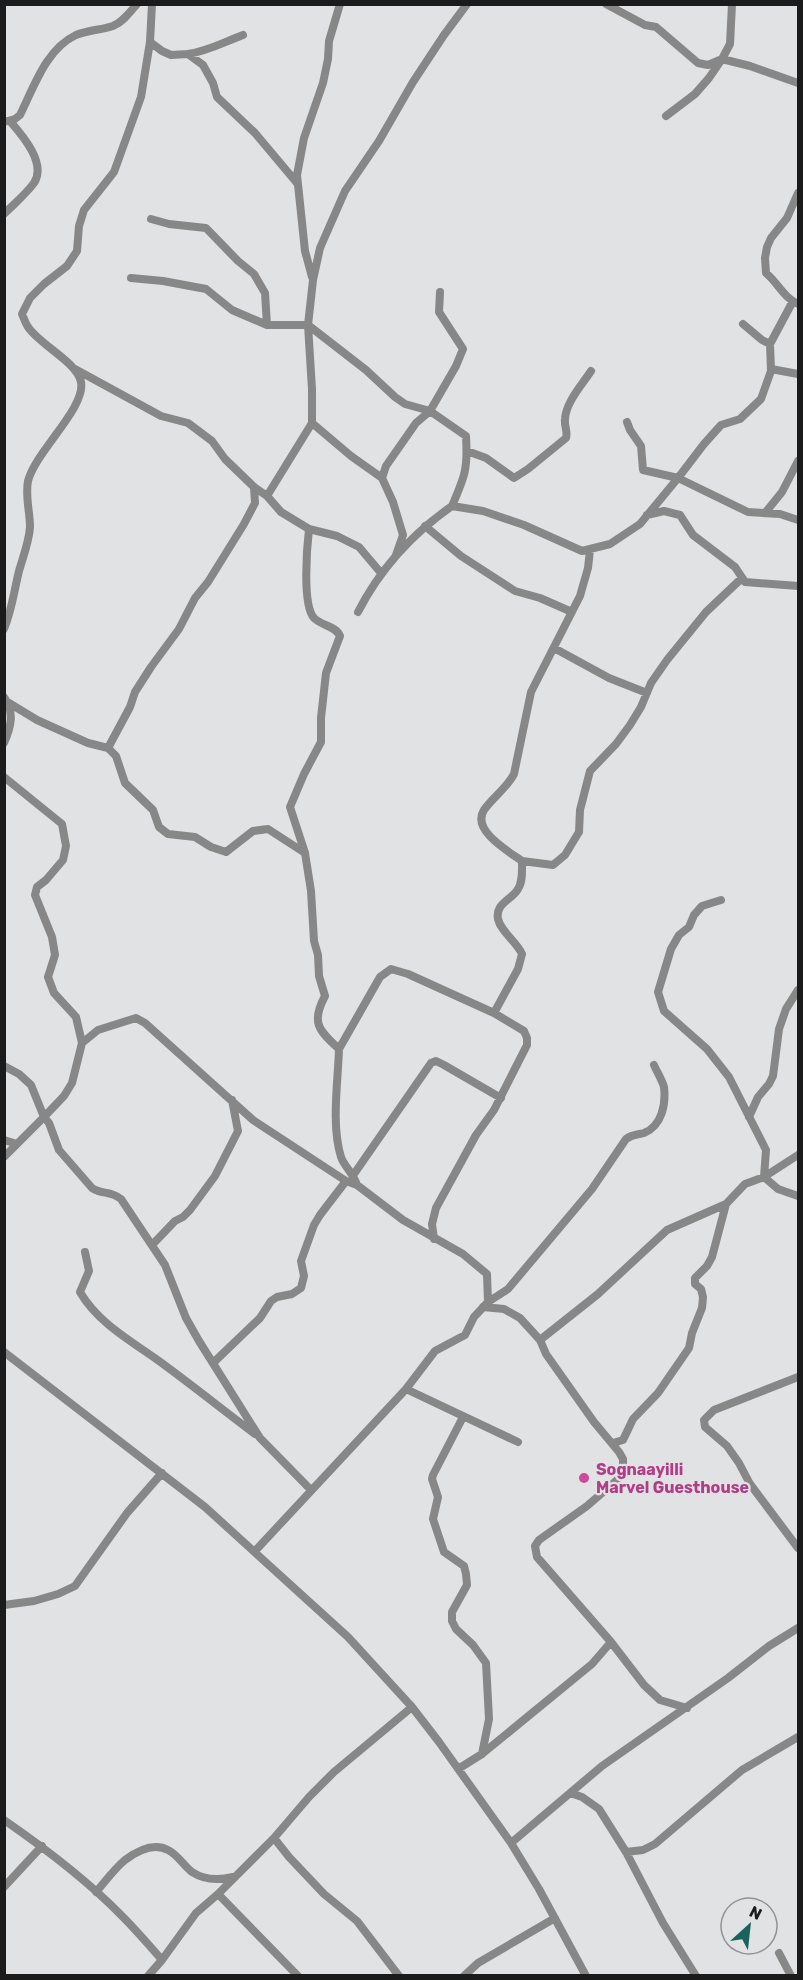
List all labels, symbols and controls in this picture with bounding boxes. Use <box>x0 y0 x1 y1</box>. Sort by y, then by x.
place label: Sognaayilli Marvel Guesthouse <box>596 1460 749 1497</box>
marker: Sognaayilli Marvel Guesthouse <box>577 1471 591 1485</box>
north arrow <box>719 1896 779 1956</box>
text: N <box>746 1902 765 1924</box>

